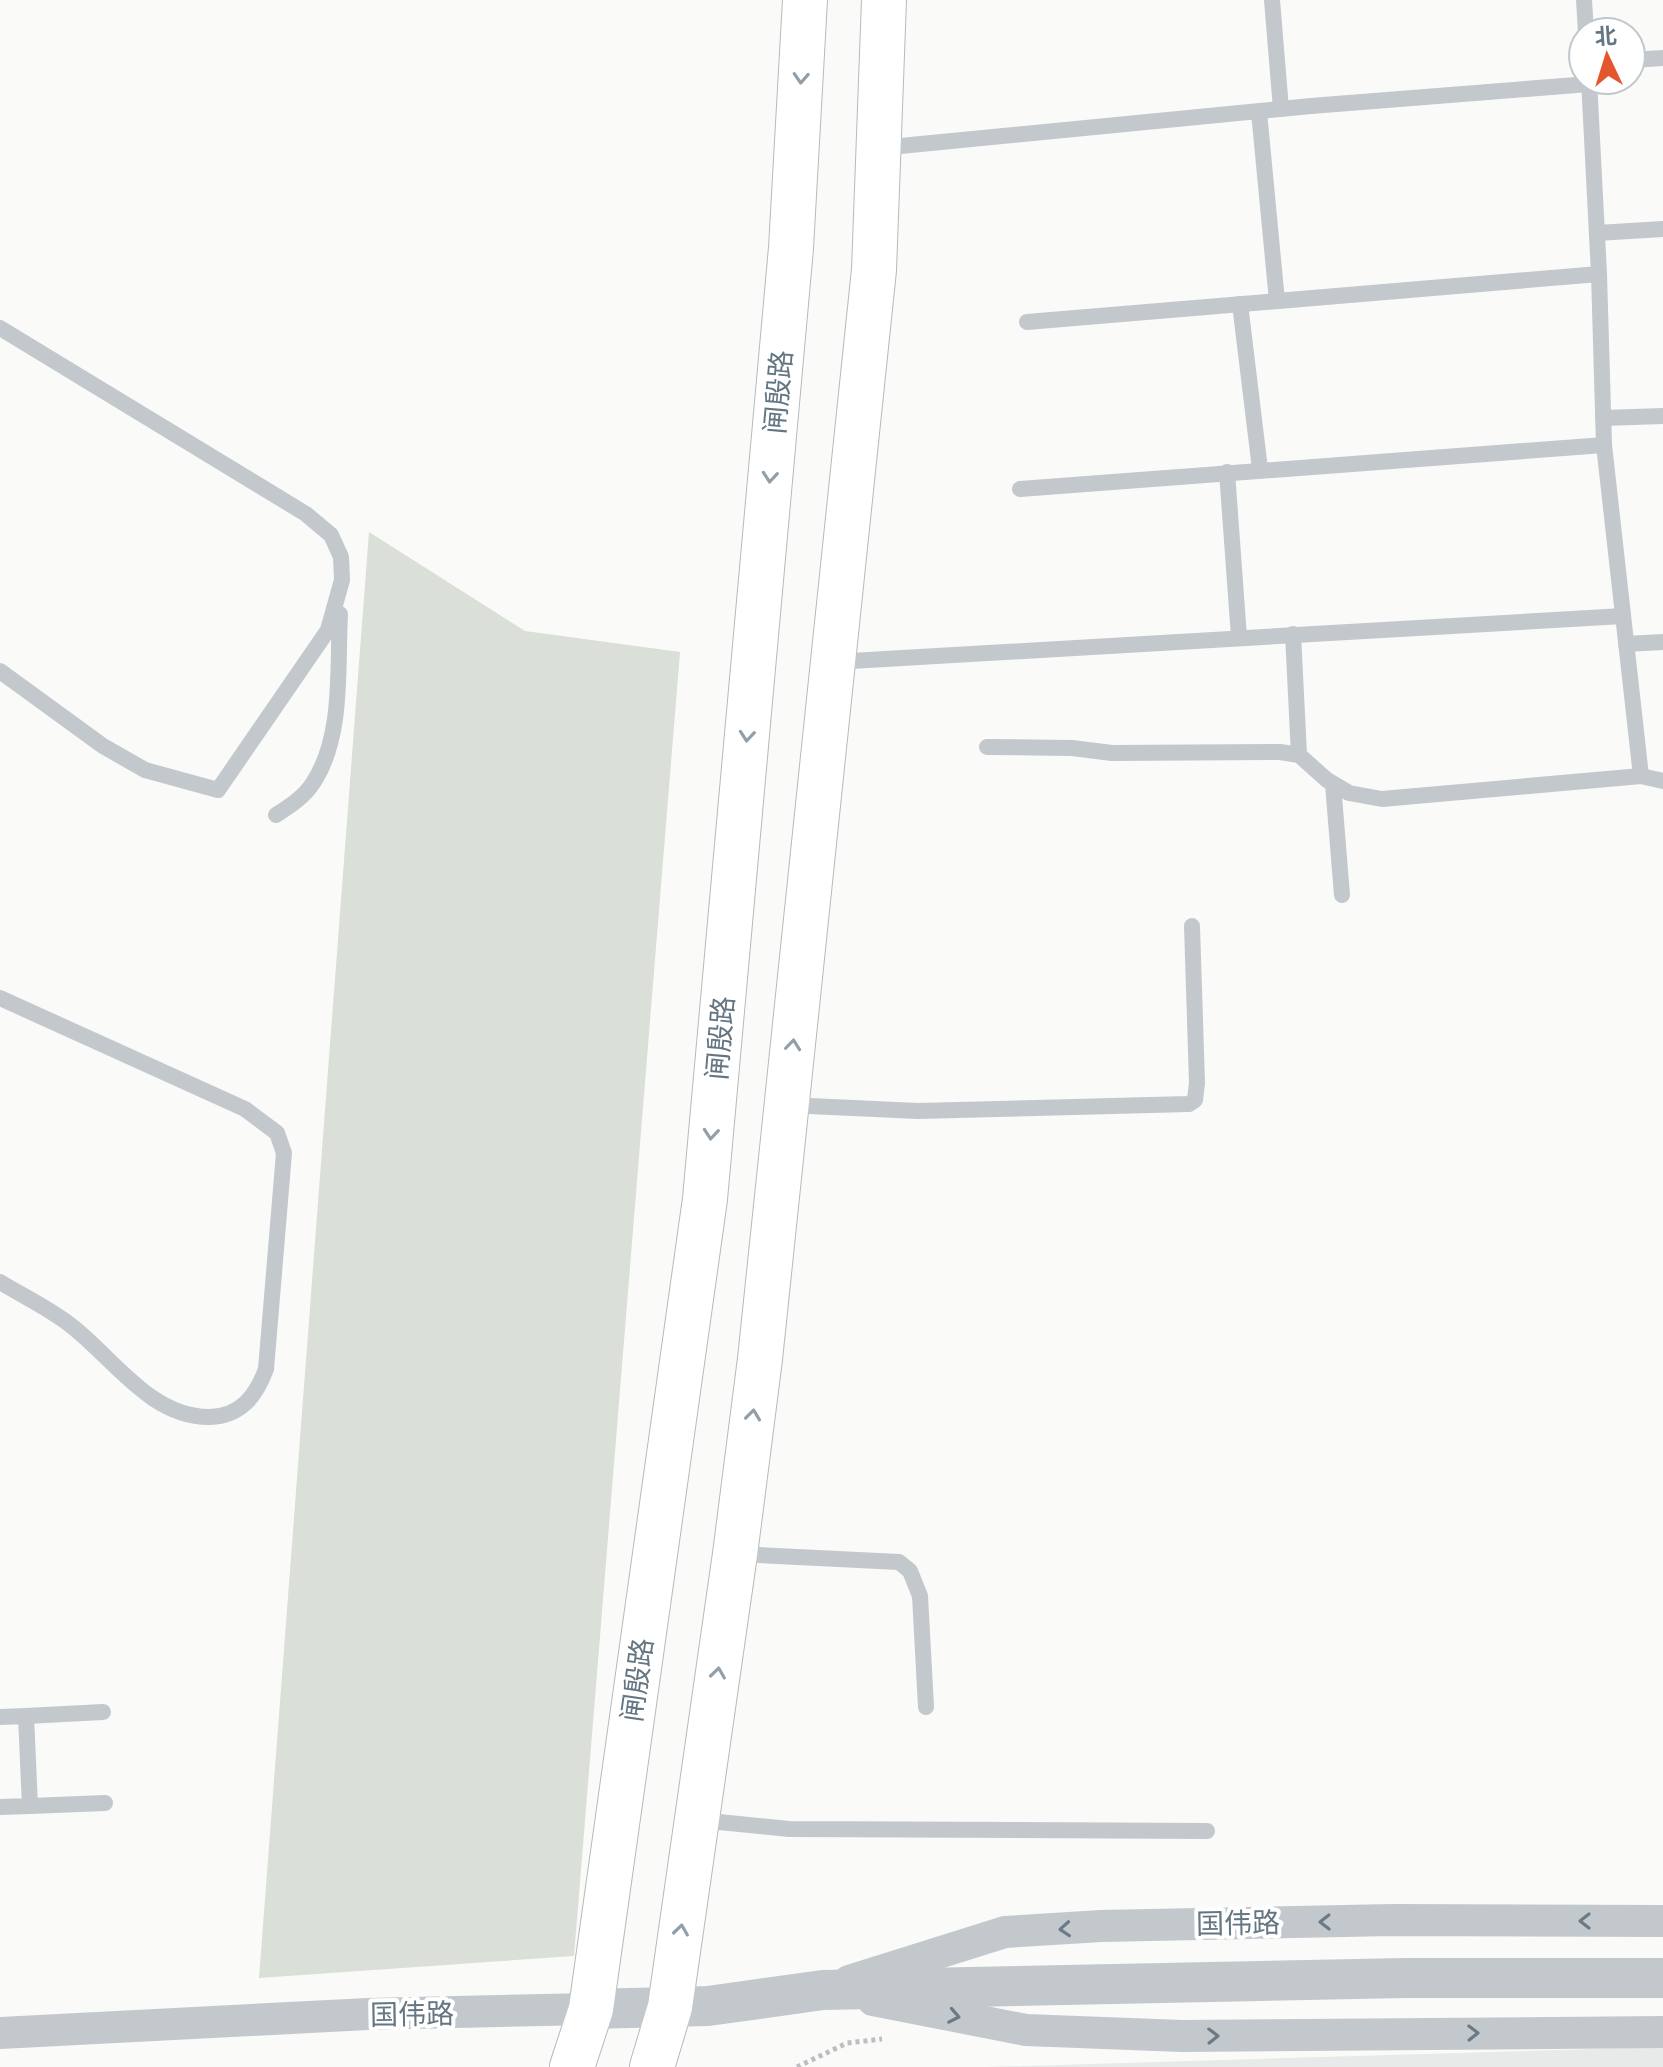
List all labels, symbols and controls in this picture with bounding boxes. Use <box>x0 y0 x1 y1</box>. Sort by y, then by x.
north arrow <box>1567 16 1647 96</box>
text: 北 <box>1594 23 1618 52</box>
one-way arrow <box>792 72 809 85</box>
street label: 闸殷路 <box>759 349 800 435</box>
one-way arrow <box>762 471 779 484</box>
one-way arrow <box>739 730 756 743</box>
street label: 闸殷路 <box>701 995 742 1081</box>
one-way arrow <box>784 1038 801 1051</box>
one-way arrow <box>703 1128 720 1141</box>
one-way arrow <box>744 1408 761 1422</box>
street label: 闸殷路 <box>616 1636 661 1724</box>
one-way arrow <box>709 1666 726 1679</box>
street label: 国伟路 <box>1196 1907 1280 1942</box>
one-way arrow <box>1578 1912 1591 1930</box>
one-way arrow <box>1318 1913 1331 1930</box>
one-way arrow <box>1058 1920 1071 1937</box>
one-way arrow <box>672 1923 689 1937</box>
street label: 国伟路 <box>370 1998 454 2033</box>
one-way arrow <box>947 2007 960 2024</box>
one-way arrow <box>1467 2025 1480 2042</box>
one-way arrow <box>1207 2027 1220 2045</box>

